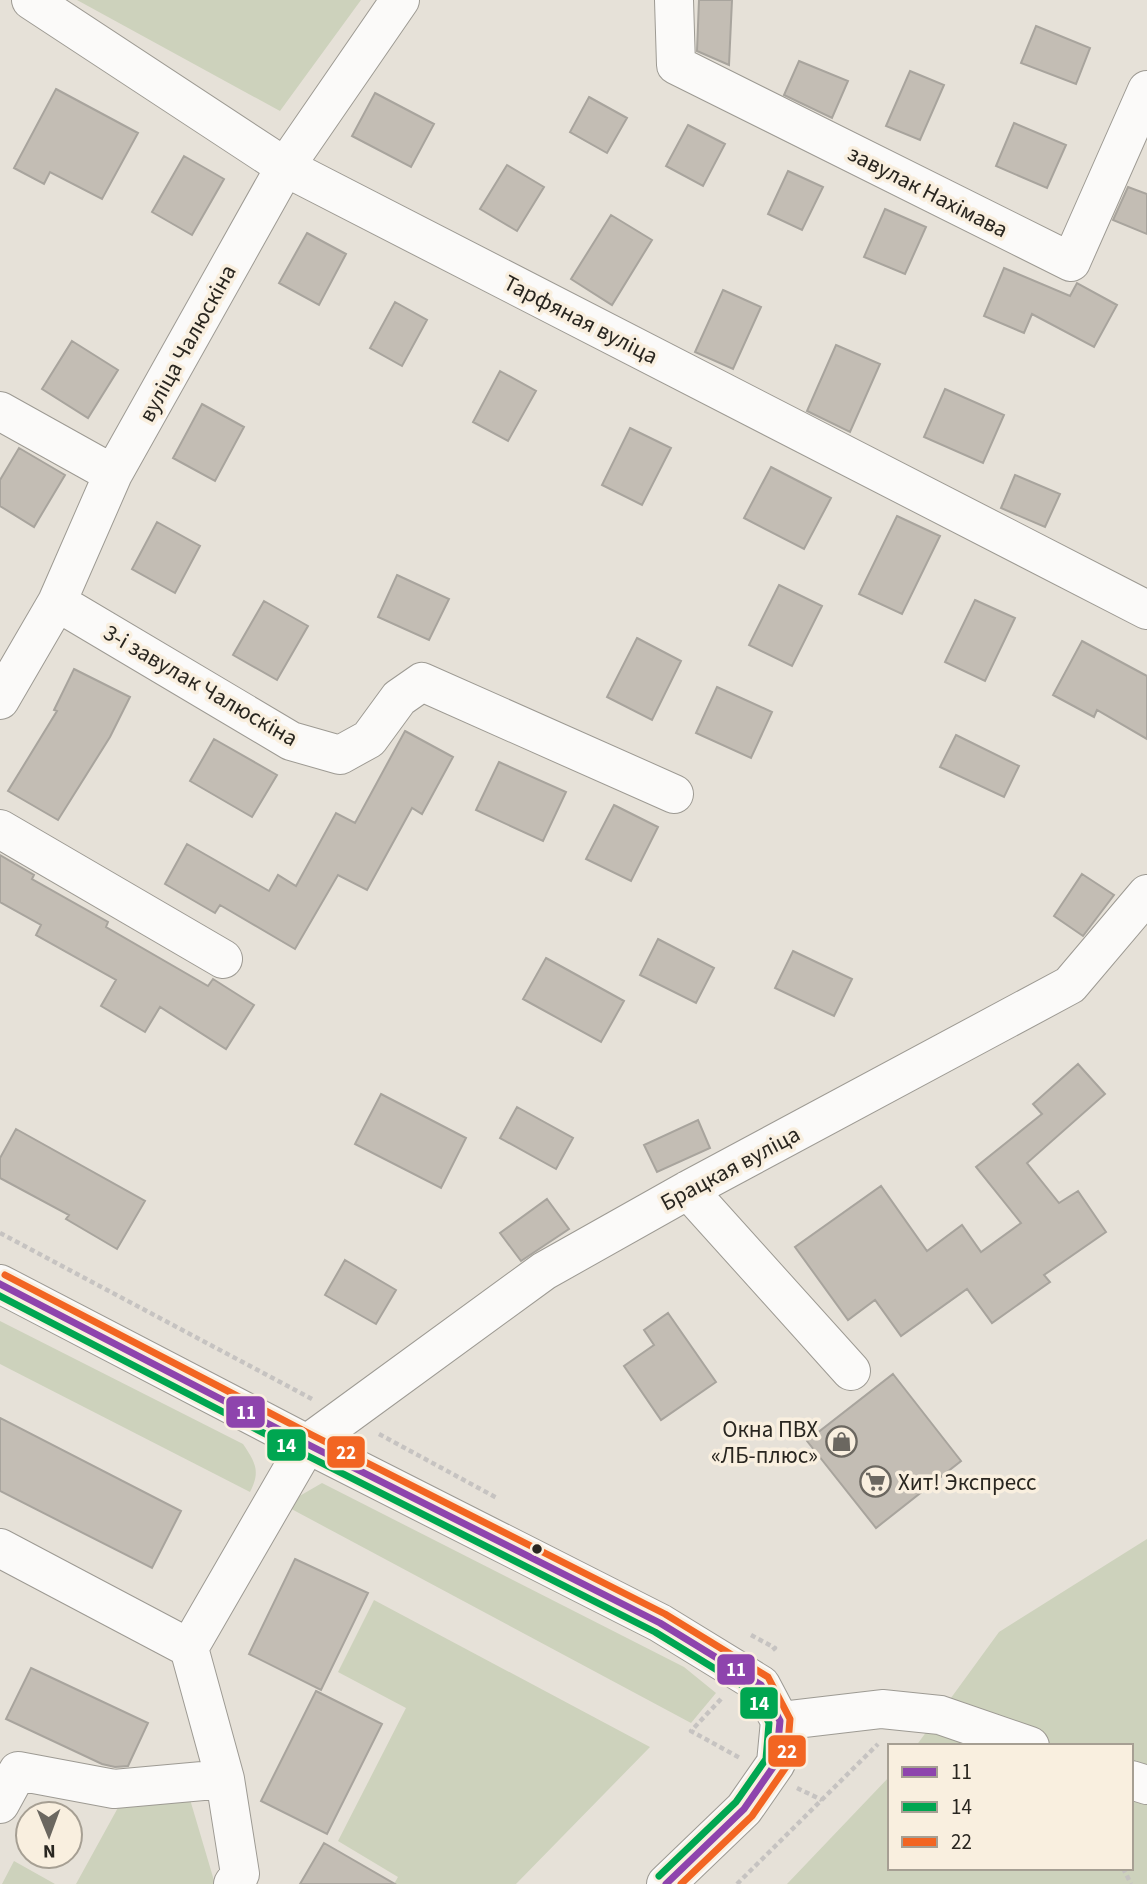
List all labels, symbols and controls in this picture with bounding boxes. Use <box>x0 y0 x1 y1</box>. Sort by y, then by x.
street label: завулак Нахімава <box>842 137 1014 246</box>
street label: вуліца Чалюскіна <box>130 258 244 428</box>
street label: Тарфяная вуліца <box>498 266 664 373</box>
street label: 3-і завулак Чалюскіна <box>97 616 304 755</box>
street label: Брацкая вуліца <box>655 1118 806 1219</box>
line badge: 11 <box>225 1395 266 1429</box>
text: 11 <box>236 1400 256 1427</box>
place label: Окна ПВХ «ЛБ-плюс» <box>711 1413 818 1472</box>
shop icon: Окна ПВХ «ЛБ-плюс» <box>824 1425 858 1459</box>
line badge: 14 <box>266 1428 307 1462</box>
text: 14 <box>276 1433 296 1460</box>
line badge: 22 <box>326 1435 366 1469</box>
text: 22 <box>336 1440 356 1467</box>
supermarket icon: Хит! Экспресс <box>858 1465 892 1499</box>
place label: Хит! Экспресс <box>898 1466 1037 1499</box>
unlabelled marker <box>530 1542 544 1556</box>
line badge: 11 <box>716 1653 756 1686</box>
text: 11 <box>726 1657 746 1684</box>
line badge: 14 <box>739 1686 779 1720</box>
text: 14 <box>749 1691 769 1718</box>
line badge: 22 <box>767 1734 807 1768</box>
text: 22 <box>777 1739 797 1766</box>
legend <box>888 1744 1133 1870</box>
text: 11 <box>951 1757 972 1787</box>
text: 14 <box>951 1792 972 1822</box>
north arrow <box>14 1800 84 1870</box>
text: 22 <box>951 1827 972 1857</box>
text: N <box>43 1837 56 1864</box>

